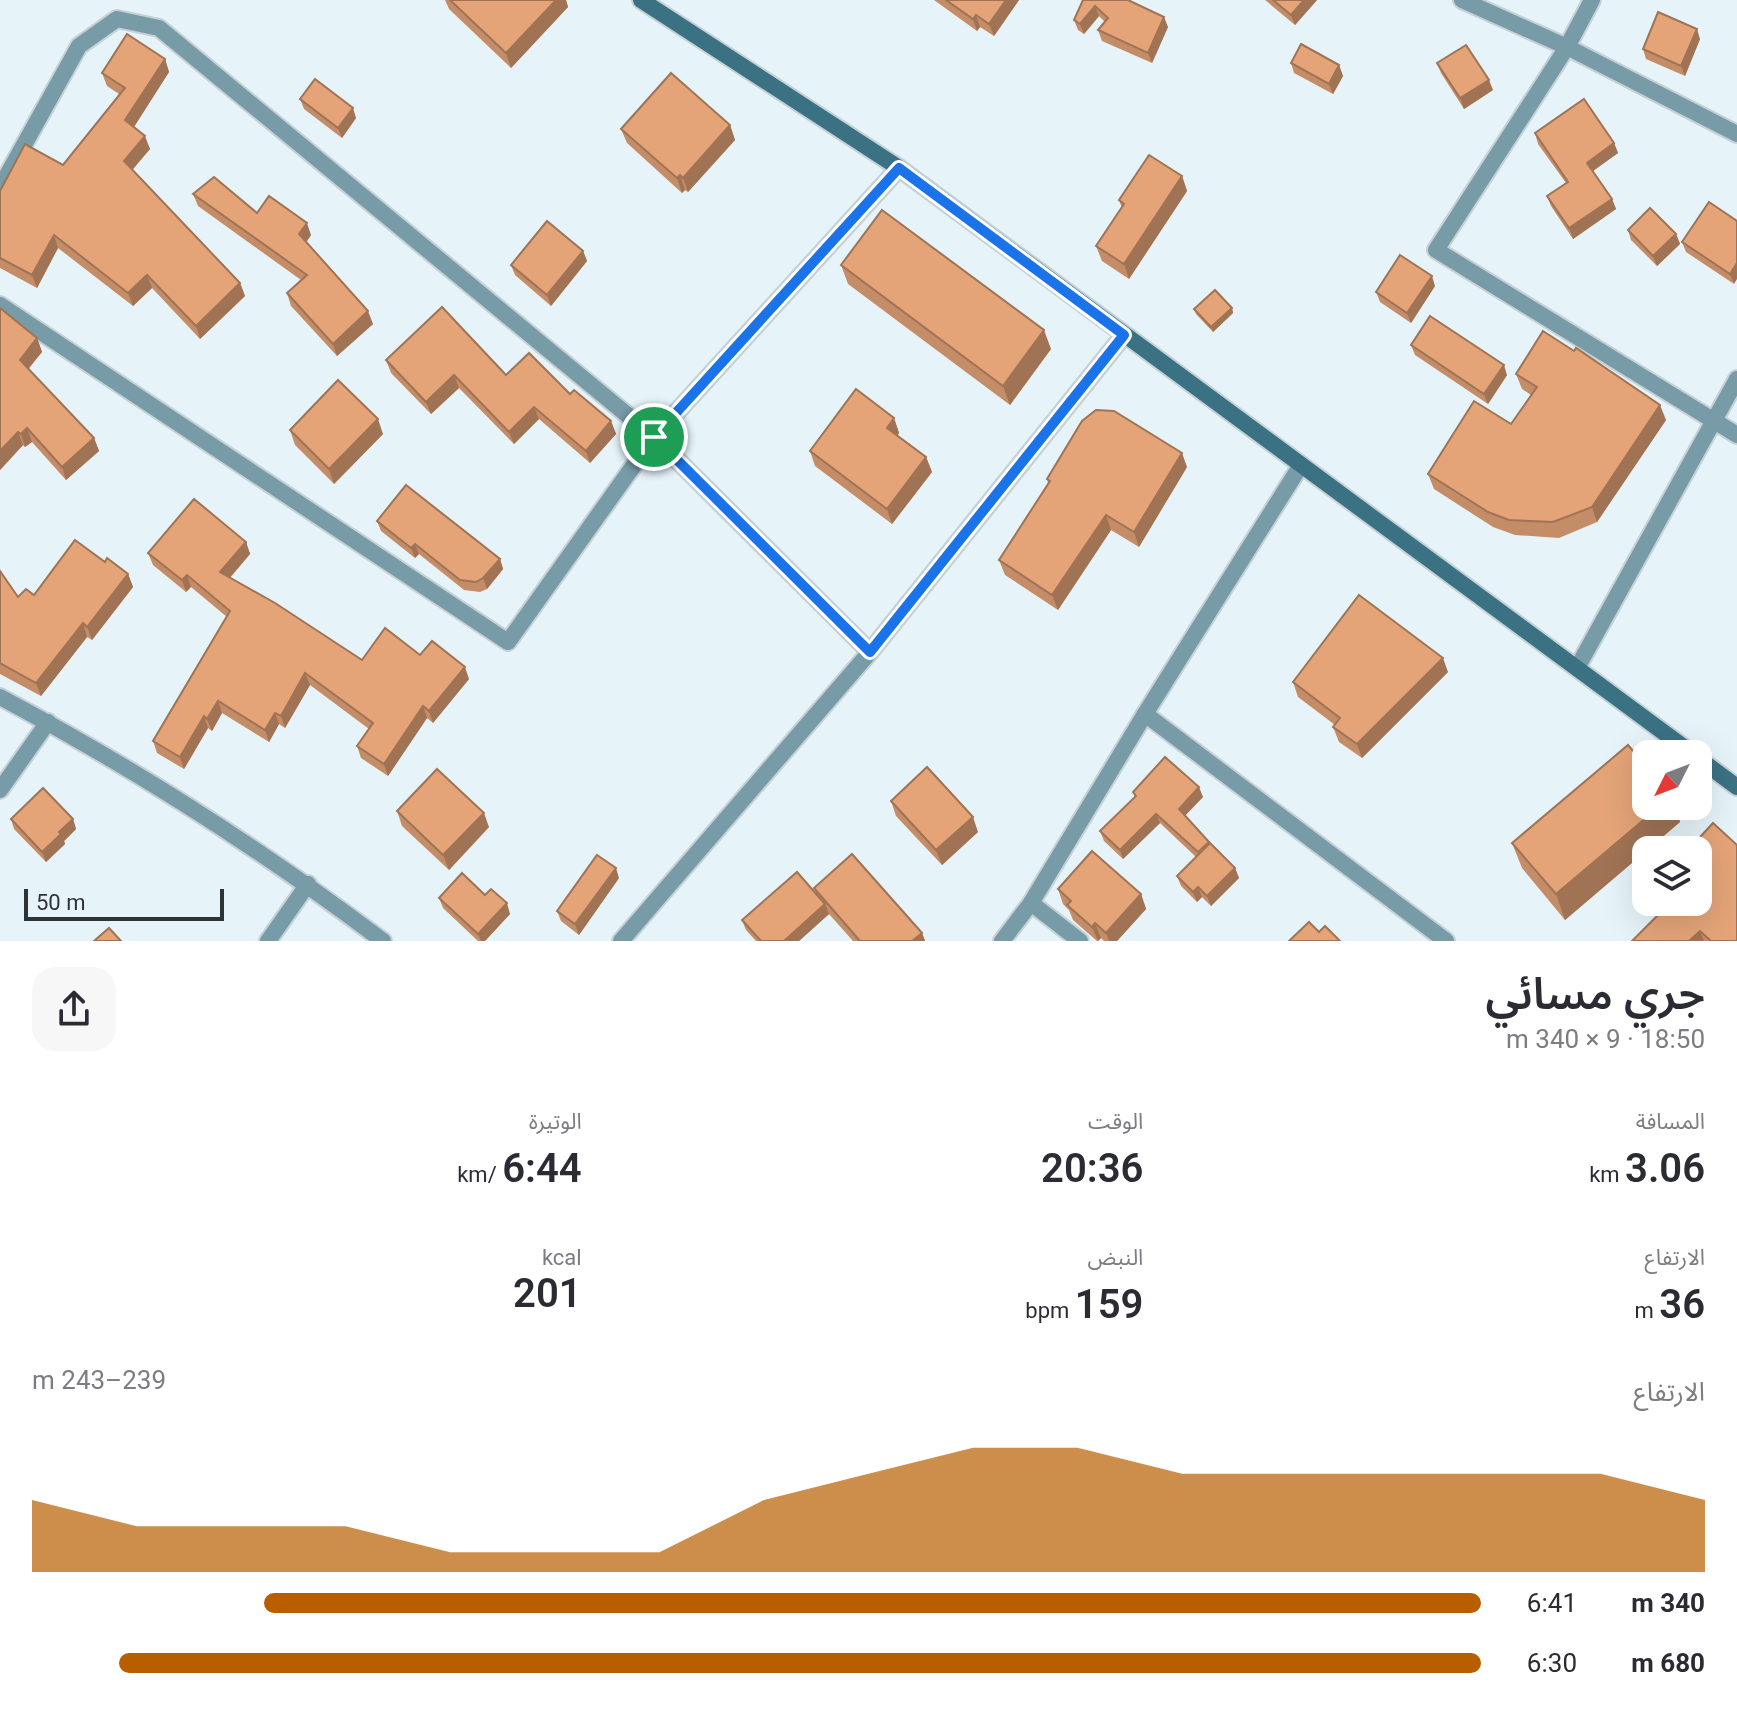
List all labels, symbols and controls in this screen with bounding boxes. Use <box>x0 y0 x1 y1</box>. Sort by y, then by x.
pin <box>620 403 688 471</box>
icon: arrive <box>632 415 676 459</box>
north arrow <box>1632 740 1712 820</box>
map controls <box>1632 740 1712 916</box>
button: layers <box>1632 836 1712 916</box>
scale bar <box>24 885 224 921</box>
text: 50 m <box>36 890 85 915</box>
button: share <box>32 967 116 1051</box>
text: جري مسائي <box>1485 968 1705 1020</box>
text: 18:50 · 9 × 340 m <box>1506 1024 1705 1054</box>
text: الوتيرة <box>529 1109 582 1134</box>
text: الوقت <box>1088 1109 1143 1134</box>
text: المسافة <box>1636 1109 1705 1134</box>
text: 6:44 <box>502 1145 582 1192</box>
text: 20:36 <box>1041 1145 1143 1192</box>
text: 3.06 <box>1625 1145 1705 1192</box>
text: /km <box>457 1162 502 1187</box>
text: km <box>1589 1162 1625 1187</box>
text: kcal <box>542 1245 582 1270</box>
text: النبض <box>1088 1245 1143 1270</box>
text: الارتفاع <box>1645 1245 1705 1270</box>
text: 201 <box>513 1270 582 1317</box>
text: 159 <box>1075 1281 1143 1328</box>
text: 36 <box>1659 1281 1705 1328</box>
text: bpm <box>1025 1298 1075 1323</box>
text: m <box>1635 1298 1659 1323</box>
text: 239–243 m <box>32 1365 166 1395</box>
text: الارتفاع <box>1634 1377 1705 1407</box>
text: 6:41 <box>1527 1588 1577 1618</box>
text: 340 m <box>1631 1588 1705 1618</box>
text: 6:30 <box>1527 1648 1577 1678</box>
text: 680 m <box>1631 1648 1705 1678</box>

